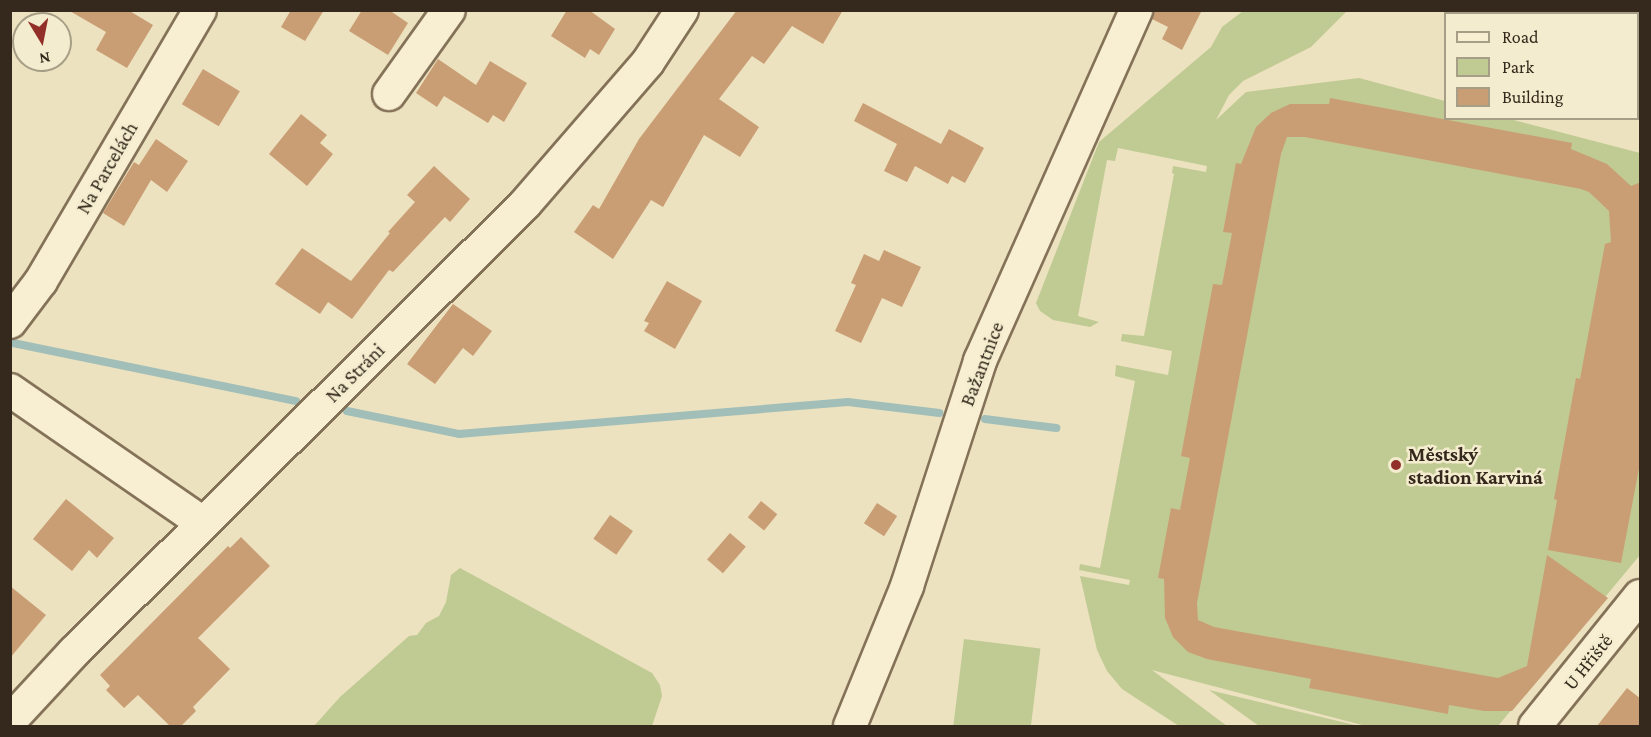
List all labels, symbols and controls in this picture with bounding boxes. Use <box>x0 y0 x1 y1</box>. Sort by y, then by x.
north arrow <box>12 12 72 72</box>
legend <box>1444 12 1639 120</box>
text: Road <box>1502 27 1539 47</box>
text: N <box>38 49 52 68</box>
text: Park <box>1502 57 1534 77</box>
text: Building <box>1502 87 1563 107</box>
street label: Na Parcelách <box>71 118 143 218</box>
street label: Bažantnice <box>955 318 1009 410</box>
street label: Na Stráni <box>320 338 390 408</box>
place label: Městský stadion Karviná <box>1408 442 1543 489</box>
marker: Městský stadion Karviná <box>1389 458 1403 472</box>
street label: U Hřiště <box>1558 629 1618 695</box>

